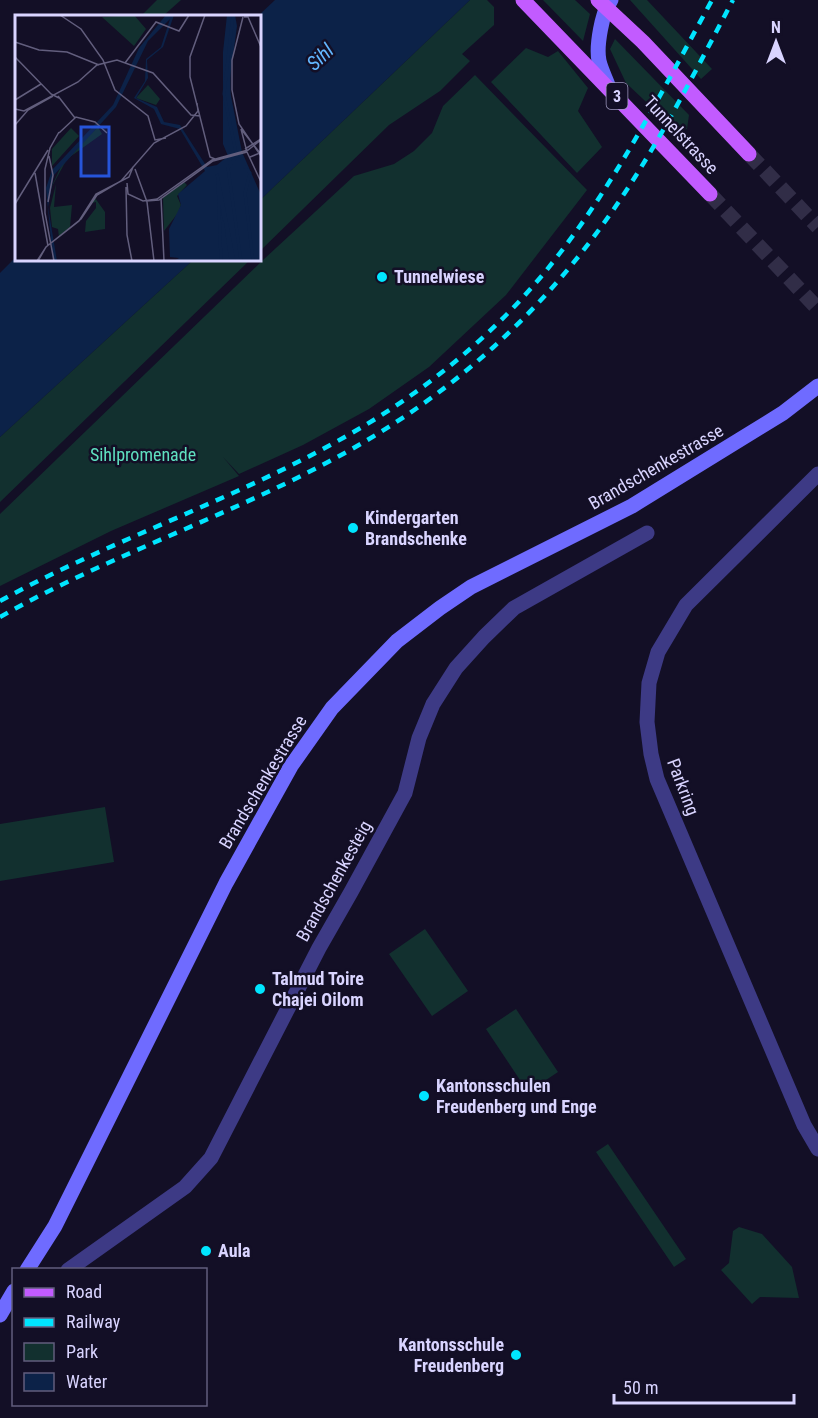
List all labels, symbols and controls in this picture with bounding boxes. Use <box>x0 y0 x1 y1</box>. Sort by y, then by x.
north arrow <box>746 12 806 72</box>
inset map <box>15 15 261 261</box>
text: N <box>771 18 781 37</box>
water label: Sihl <box>301 38 339 75</box>
road number: 3 <box>606 83 628 109</box>
street label: Tunnelstrasse <box>640 91 723 178</box>
place label: Tunnelwiese <box>394 266 485 287</box>
marker: Tunnelwiese <box>375 270 389 284</box>
street label: Brandschenkestrasse <box>585 419 727 514</box>
park label: Sihlpromenade <box>90 444 196 465</box>
place label: Kindergarten Brandschenke <box>365 507 467 549</box>
marker: Kindergarten Brandschenke <box>346 521 360 535</box>
street label: Brandschenkestrasse <box>214 711 311 852</box>
street label: Parkring <box>663 755 704 818</box>
street label: Brandschenkesteig <box>292 817 375 945</box>
place label: Talmud Toire Chajei Oilom <box>272 968 364 1010</box>
marker: Talmud Toire Chajei Oilom <box>253 982 267 996</box>
place label: Kantonsschulen Freudenberg und Enge <box>436 1075 597 1117</box>
marker: Kantonsschulen Freudenberg und Enge <box>417 1089 431 1103</box>
place label: Aula <box>218 1240 251 1261</box>
marker: Aula <box>199 1244 213 1258</box>
legend <box>12 1268 207 1406</box>
text: Road <box>66 1281 102 1302</box>
text: Railway <box>66 1311 121 1332</box>
place label: Kantonsschule Freudenberg <box>398 1334 504 1376</box>
text: Park <box>66 1341 98 1362</box>
marker: Kantonsschule Freudenberg <box>509 1348 523 1362</box>
scale bar <box>614 1367 794 1405</box>
text: Water <box>66 1371 108 1392</box>
text: 50 m <box>623 1377 658 1398</box>

